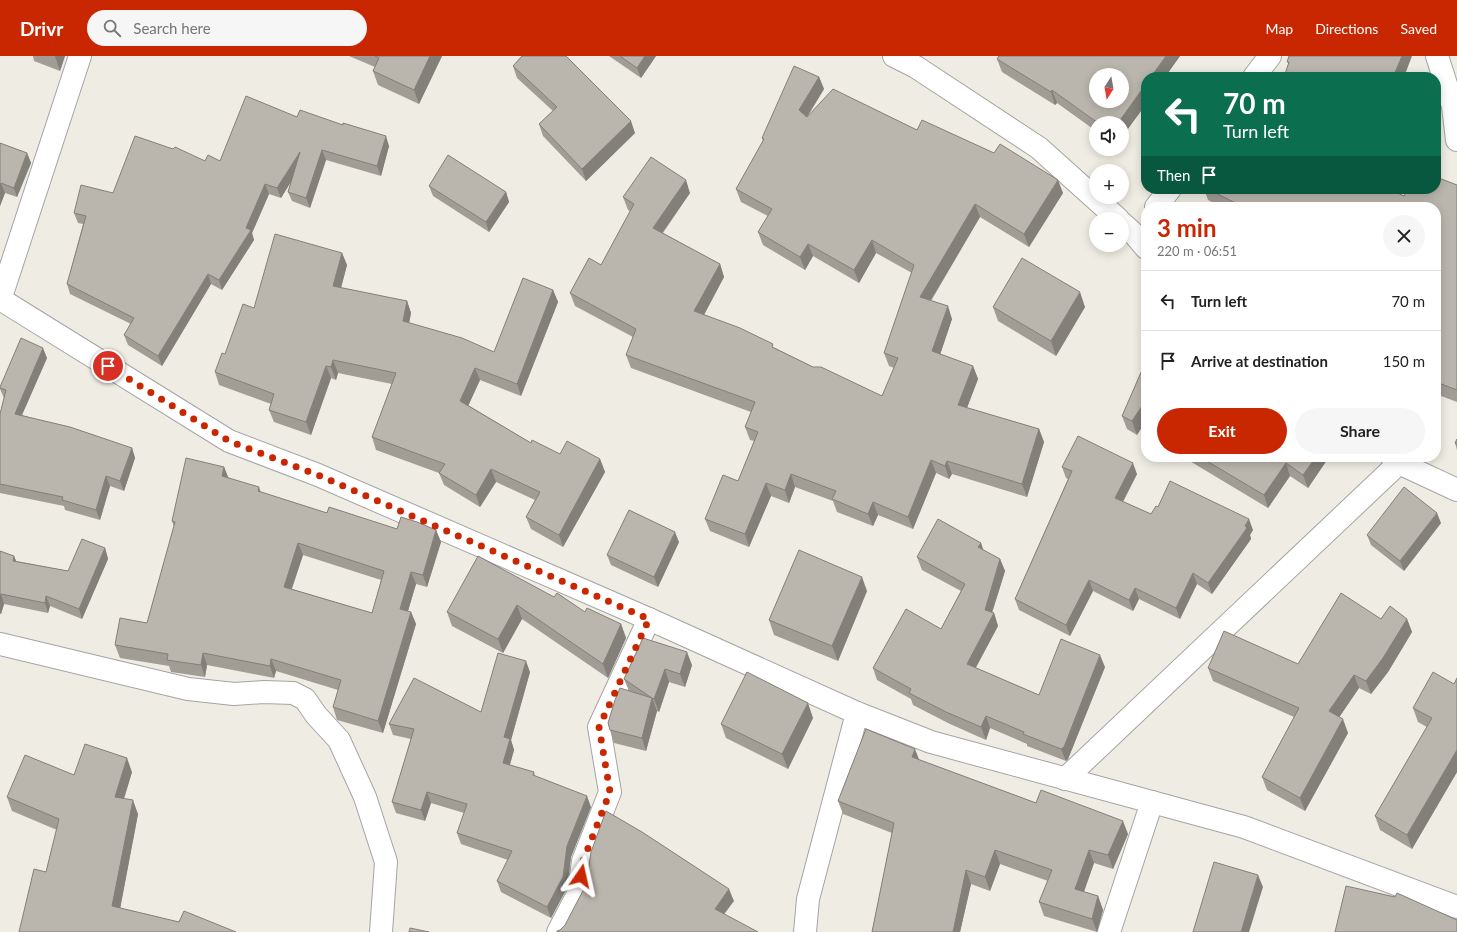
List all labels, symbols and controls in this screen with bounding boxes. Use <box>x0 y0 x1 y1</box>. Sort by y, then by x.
search box <box>87 10 367 46</box>
text: Drivr <box>20 17 63 40</box>
icon: search <box>101 17 123 39</box>
text: Search here <box>133 19 211 37</box>
text: Map <box>1266 20 1293 37</box>
text: Directions <box>1315 20 1378 37</box>
text: Saved <box>1400 20 1437 37</box>
north arrow <box>1089 68 1129 108</box>
map controls <box>1089 68 1129 252</box>
text: 70 m <box>1223 86 1286 120</box>
icon: left <box>1157 88 1209 140</box>
button: sound <box>1089 116 1129 156</box>
text: Turn left <box>1223 120 1289 142</box>
button: + <box>1089 164 1129 204</box>
icon: arrive <box>1198 164 1220 186</box>
text: Then <box>1157 166 1190 184</box>
button: − <box>1089 212 1129 252</box>
text: 3 min <box>1157 213 1217 242</box>
button: close <box>1383 215 1425 257</box>
text: 220 m · 06:51 <box>1157 243 1237 259</box>
icon: left <box>1157 290 1179 312</box>
text: Turn left <box>1191 292 1247 310</box>
text: 70 m <box>1391 292 1425 310</box>
pin <box>91 349 125 383</box>
icon: arrive <box>1157 350 1179 372</box>
text: Arrive at destination <box>1191 352 1328 370</box>
text: 150 m <box>1383 352 1425 370</box>
icon: arrive <box>97 355 119 377</box>
button: Exit <box>1157 408 1287 454</box>
button: Share <box>1295 408 1425 454</box>
position arrow <box>560 855 602 897</box>

